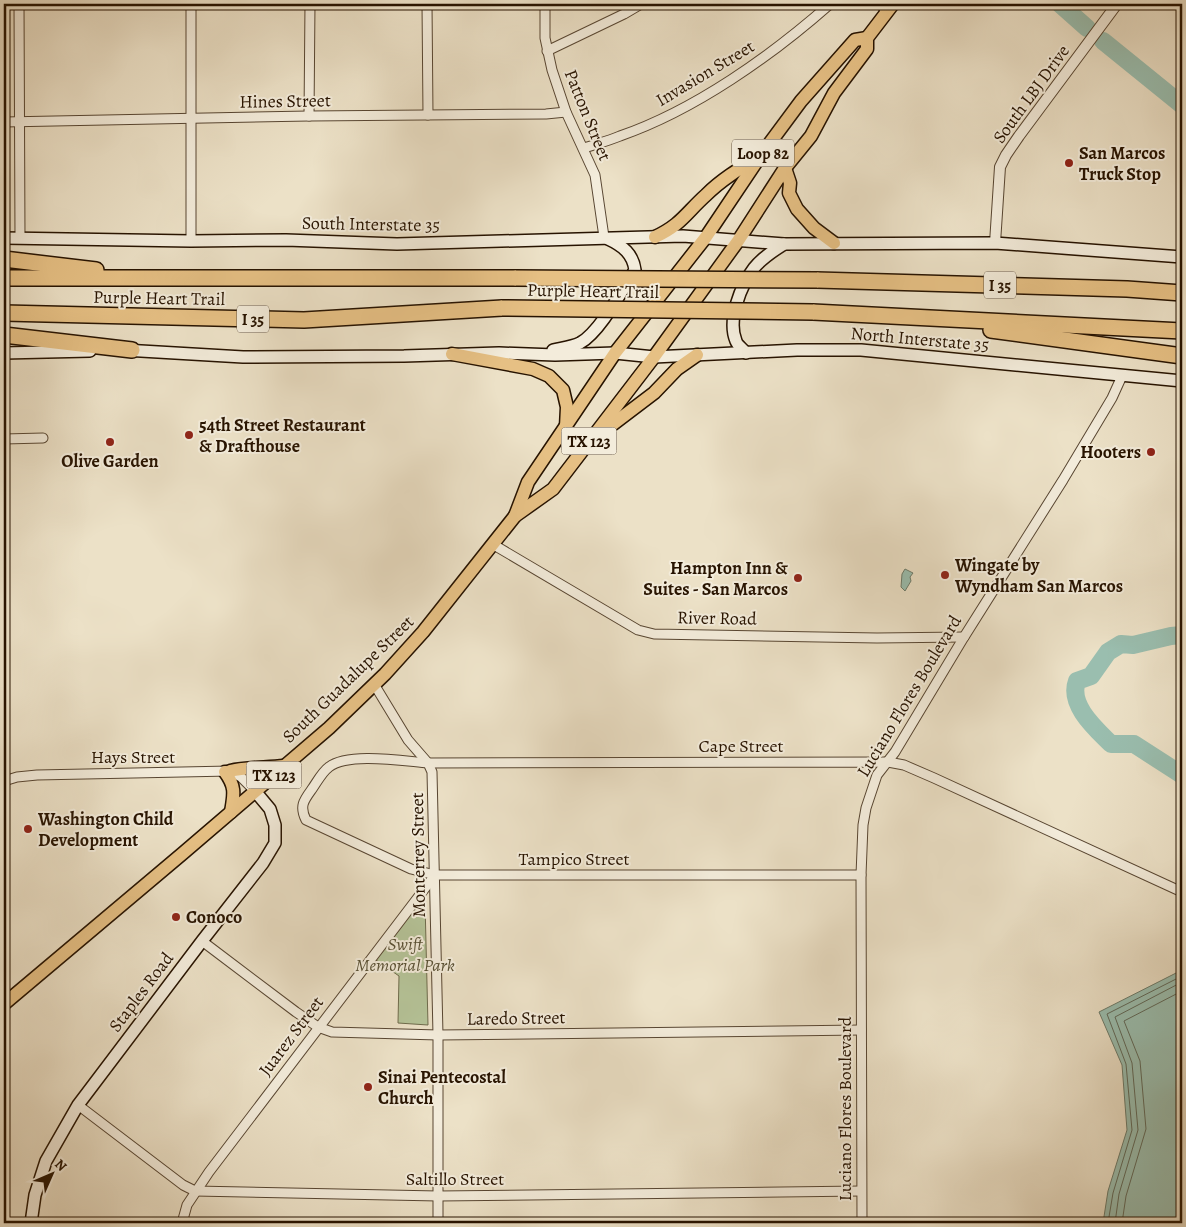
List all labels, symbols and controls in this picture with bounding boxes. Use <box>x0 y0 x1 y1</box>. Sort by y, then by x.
street label: Invasion Street <box>651 34 759 112</box>
street label: South LBJ Drive <box>987 40 1075 148</box>
street label: Patton Street <box>559 66 617 164</box>
street label: Hines Street <box>239 88 331 114</box>
road number: Loop 82 <box>732 140 794 167</box>
place label: San Marcos Truck Stop <box>1079 141 1165 186</box>
marker: San Marcos Truck Stop <box>1063 157 1075 169</box>
street label: South Interstate 35 <box>302 211 440 237</box>
road number: I 35 <box>984 272 1016 298</box>
street label: Purple Heart Trail <box>527 278 660 304</box>
street label: Purple Heart Trail <box>93 285 226 311</box>
road number: I 35 <box>237 306 269 332</box>
street label: North Interstate 35 <box>850 321 990 357</box>
place label: 54th Street Restaurant & Drafthouse <box>199 413 366 458</box>
road number: TX 123 <box>562 428 616 454</box>
marker: 54th Street Restaurant & Drafthouse <box>183 429 195 441</box>
marker: Olive Garden <box>104 436 116 448</box>
place label: Hooters <box>1080 440 1141 464</box>
marker: Hooters <box>1145 446 1157 458</box>
place label: Olive Garden <box>61 449 159 473</box>
place label: Wingate by Wyndham San Marcos <box>954 553 1123 598</box>
place label: Hampton Inn & Suites - San Marcos <box>643 556 788 601</box>
marker: Wingate by Wyndham San Marcos <box>939 569 951 581</box>
marker: Hampton Inn & Suites - San Marcos <box>792 572 804 584</box>
street label: River Road <box>677 605 757 631</box>
street label: South Guadalupe Street <box>277 610 419 748</box>
street label: Luciano Flores Boulevard <box>851 610 967 781</box>
street label: Cape Street <box>698 734 784 758</box>
street label: Hays Street <box>91 745 175 769</box>
road number: TX 123 <box>246 762 302 788</box>
street label: Monterrey Street <box>405 792 431 918</box>
place label: Washington Child Development <box>37 807 174 852</box>
marker: Washington Child Development <box>22 823 34 835</box>
street label: Tampico Street <box>518 847 630 871</box>
place label: Conoco <box>186 905 242 929</box>
marker: Conoco <box>170 911 182 923</box>
park label: Swift Memorial Park <box>355 932 455 977</box>
street label: Staples Road <box>103 947 179 1037</box>
street label: Juarez Street <box>253 991 329 1081</box>
street label: Laredo Street <box>466 1005 566 1031</box>
street label: Luciano Flores Boulevard <box>833 1016 857 1201</box>
place label: Sinai Pentecostal Church <box>378 1065 506 1110</box>
marker: Sinai Pentecostal Church <box>362 1081 374 1093</box>
north arrow <box>28 1150 78 1200</box>
text: N <box>51 1155 71 1175</box>
street label: Saltillo Street <box>406 1167 504 1191</box>

